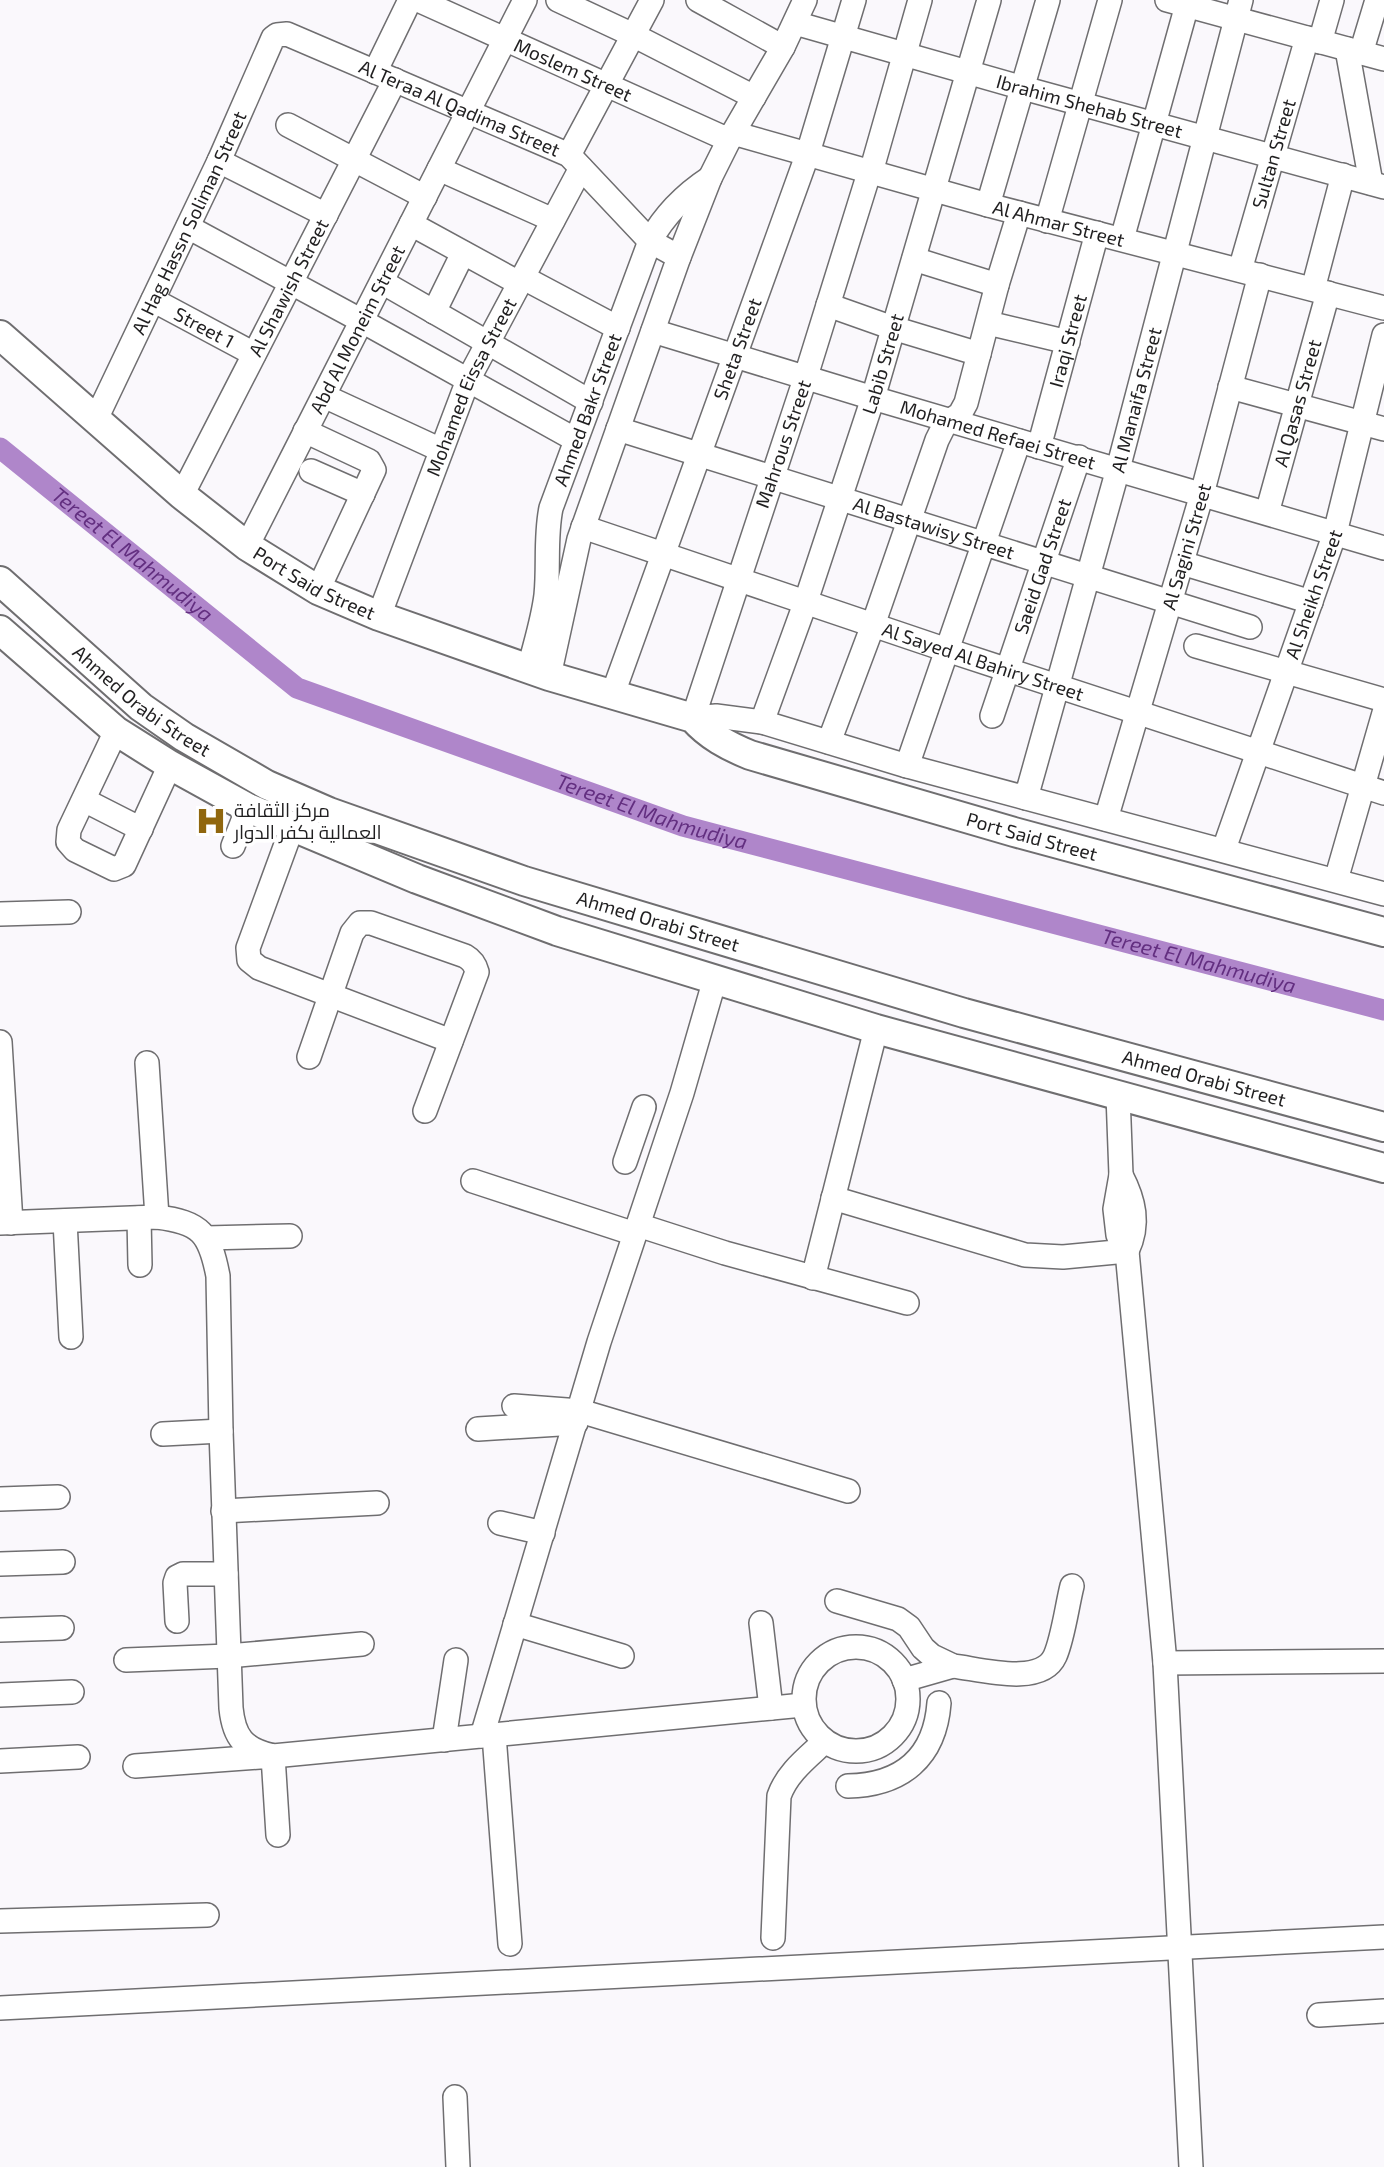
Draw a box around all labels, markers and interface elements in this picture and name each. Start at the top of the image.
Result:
street label: Moslem Street [511,33,636,106]
street label: Al Teraa Al Qadima Street [356,54,564,161]
street label: Ibrahim Shehab Street [994,69,1185,142]
street label: Sultan Street [1246,96,1300,211]
street label: Al Hag Hassn Soliman Street [126,107,250,338]
street label: Al Ahmar Street [991,195,1127,251]
street label: Al Shawish Street [243,215,333,360]
street label: Abd Al Moneim Street [304,241,409,417]
street label: Iraqi Street [1044,292,1091,390]
street label: Mohamed Eissa Street [421,294,521,479]
street label: Sheta Street [708,295,766,403]
street label: Street 1 [170,302,238,352]
street label: Labib Street [856,311,908,417]
street label: Al Manaifa Street [1106,325,1166,475]
street label: Ahmed Bakr Street [548,330,626,489]
street label: Al Qasas Street [1268,337,1326,469]
street label: Mahrous Street [750,377,815,511]
street label: Mohamed Refaei Street [898,395,1098,474]
water label: Tereet El Mahmudiya [48,481,219,626]
street label: Al Sagini Street [1156,481,1215,612]
street label: Al Bastawisy Street [851,491,1017,563]
street label: Saeid Gad Street [1008,495,1075,637]
street label: Al Sheikh Street [1280,526,1346,662]
street label: Port Said Street [249,541,379,624]
street label: Al Sayed Al Bahiry Street [879,617,1087,705]
street label: Ahmed Orabi Street [69,640,215,761]
water label: Tereet El Mahmudiya [553,768,751,853]
place label: مركز الثقافة العمالية بكفر الدوار [233,798,382,844]
hospital icon: مركز الثقافة العمالية بكفر الدوار [194,804,228,838]
street label: Port Said Street [964,807,1100,865]
street label: Ahmed Orabi Street [574,886,742,956]
water label: Tereet El Mahmudiya [1099,922,1299,997]
street label: Ahmed Orabi Street [1120,1045,1288,1111]

